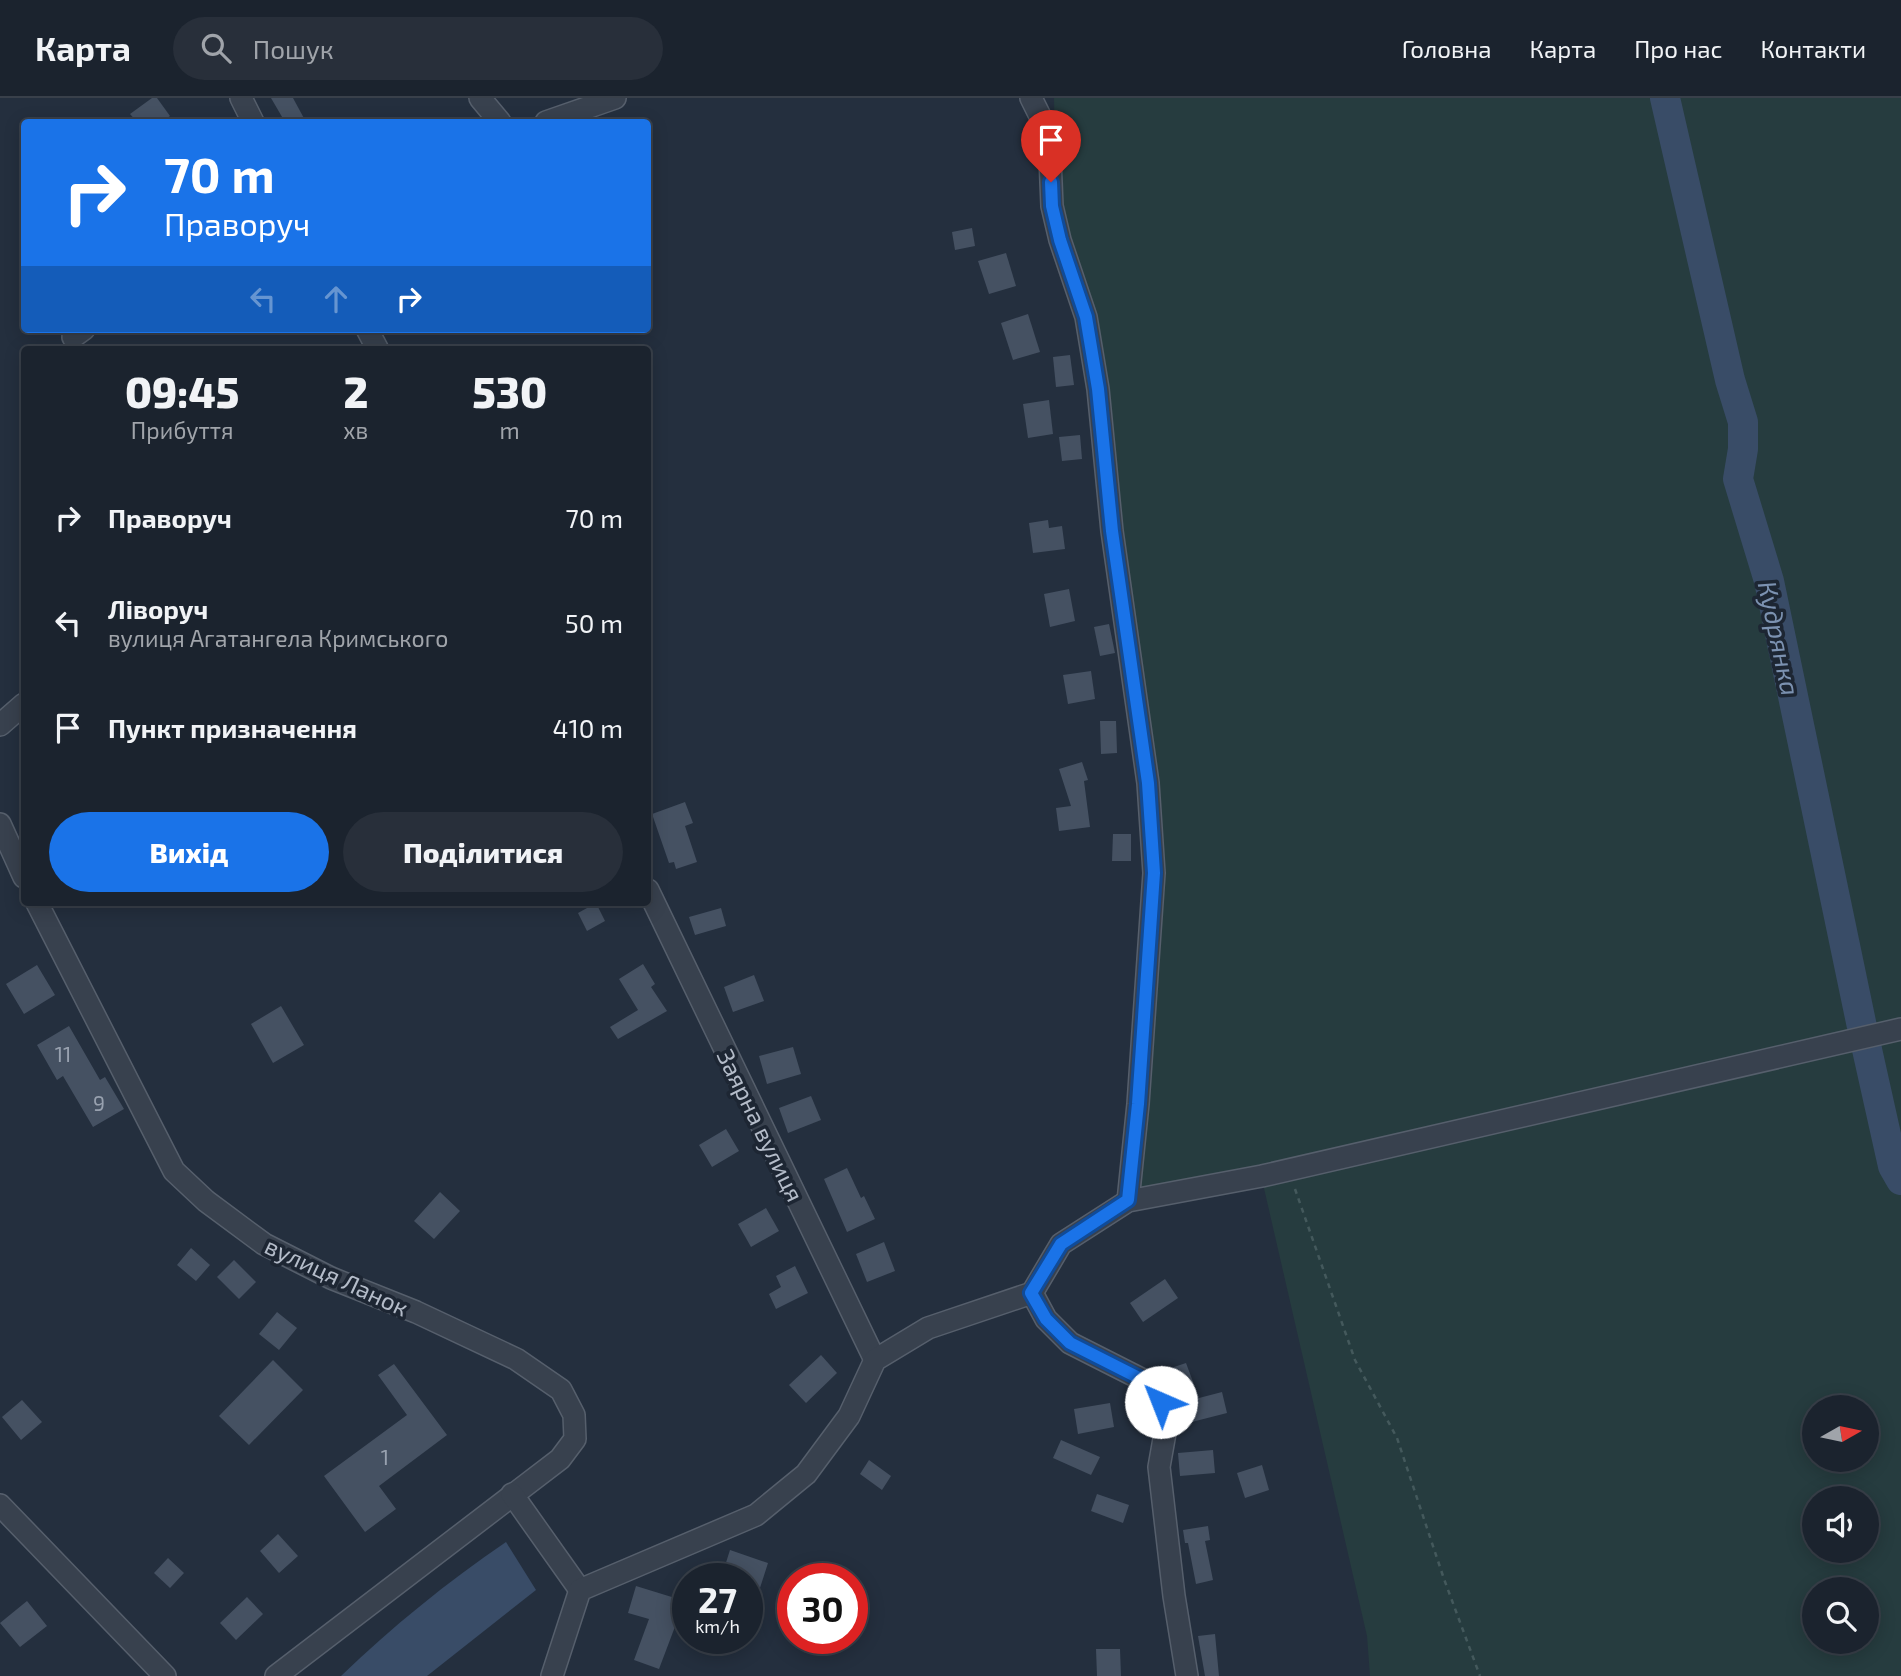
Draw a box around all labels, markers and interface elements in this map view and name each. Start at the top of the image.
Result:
search box [173,17,663,80]
text: Карта [35,28,131,68]
icon: search [197,29,235,67]
text: Пошук [253,33,334,64]
text: Головна [1402,34,1492,63]
text: Карта [1530,34,1596,63]
text: Про нас [1634,34,1722,63]
text: Контакти [1760,34,1866,63]
pin [1021,110,1081,182]
icon: arrive [1032,121,1070,159]
text: 70 m [164,144,275,203]
icon: right [49,147,140,238]
text: Праворуч [164,204,310,242]
icon: left [244,280,282,318]
icon: ahead [317,280,355,318]
icon: right [390,280,428,318]
text: 09:45 [125,366,239,416]
text: 2 [343,366,368,416]
text: 530 [472,366,547,416]
text: Прибуття [131,416,233,444]
text: хв [343,416,368,444]
text: m [500,416,520,444]
icon: right [49,499,87,537]
text: Праворуч [108,502,232,533]
text: 70 m [565,502,623,533]
water label: Кудрянка [1753,578,1807,698]
text: Ліворуч [108,593,208,624]
icon: left [49,604,87,642]
text: 50 m [565,607,623,638]
text: вулиця Агатангела Кримського [108,624,448,652]
icon: arrive [49,709,87,747]
text: Пункт призначення [108,712,357,743]
text: 410 m [552,712,623,743]
button: Вихід [49,812,329,892]
button: Поділитися [343,812,623,892]
house number: 11 [55,1041,71,1066]
street label: Заярна вулиця [711,1044,810,1206]
house number: 9 [93,1090,105,1115]
street label: вулиця Ланок [260,1230,413,1323]
position arrow [1124,1365,1198,1439]
north arrow [1802,1395,1880,1472]
map controls [1802,1395,1879,1654]
house number: 1 [381,1444,389,1469]
button: sound [1802,1486,1879,1563]
speed limit sign: 30 [777,1563,868,1654]
button: search [1802,1577,1879,1654]
text: 27 [698,1578,737,1620]
text: km/h [695,1615,740,1637]

